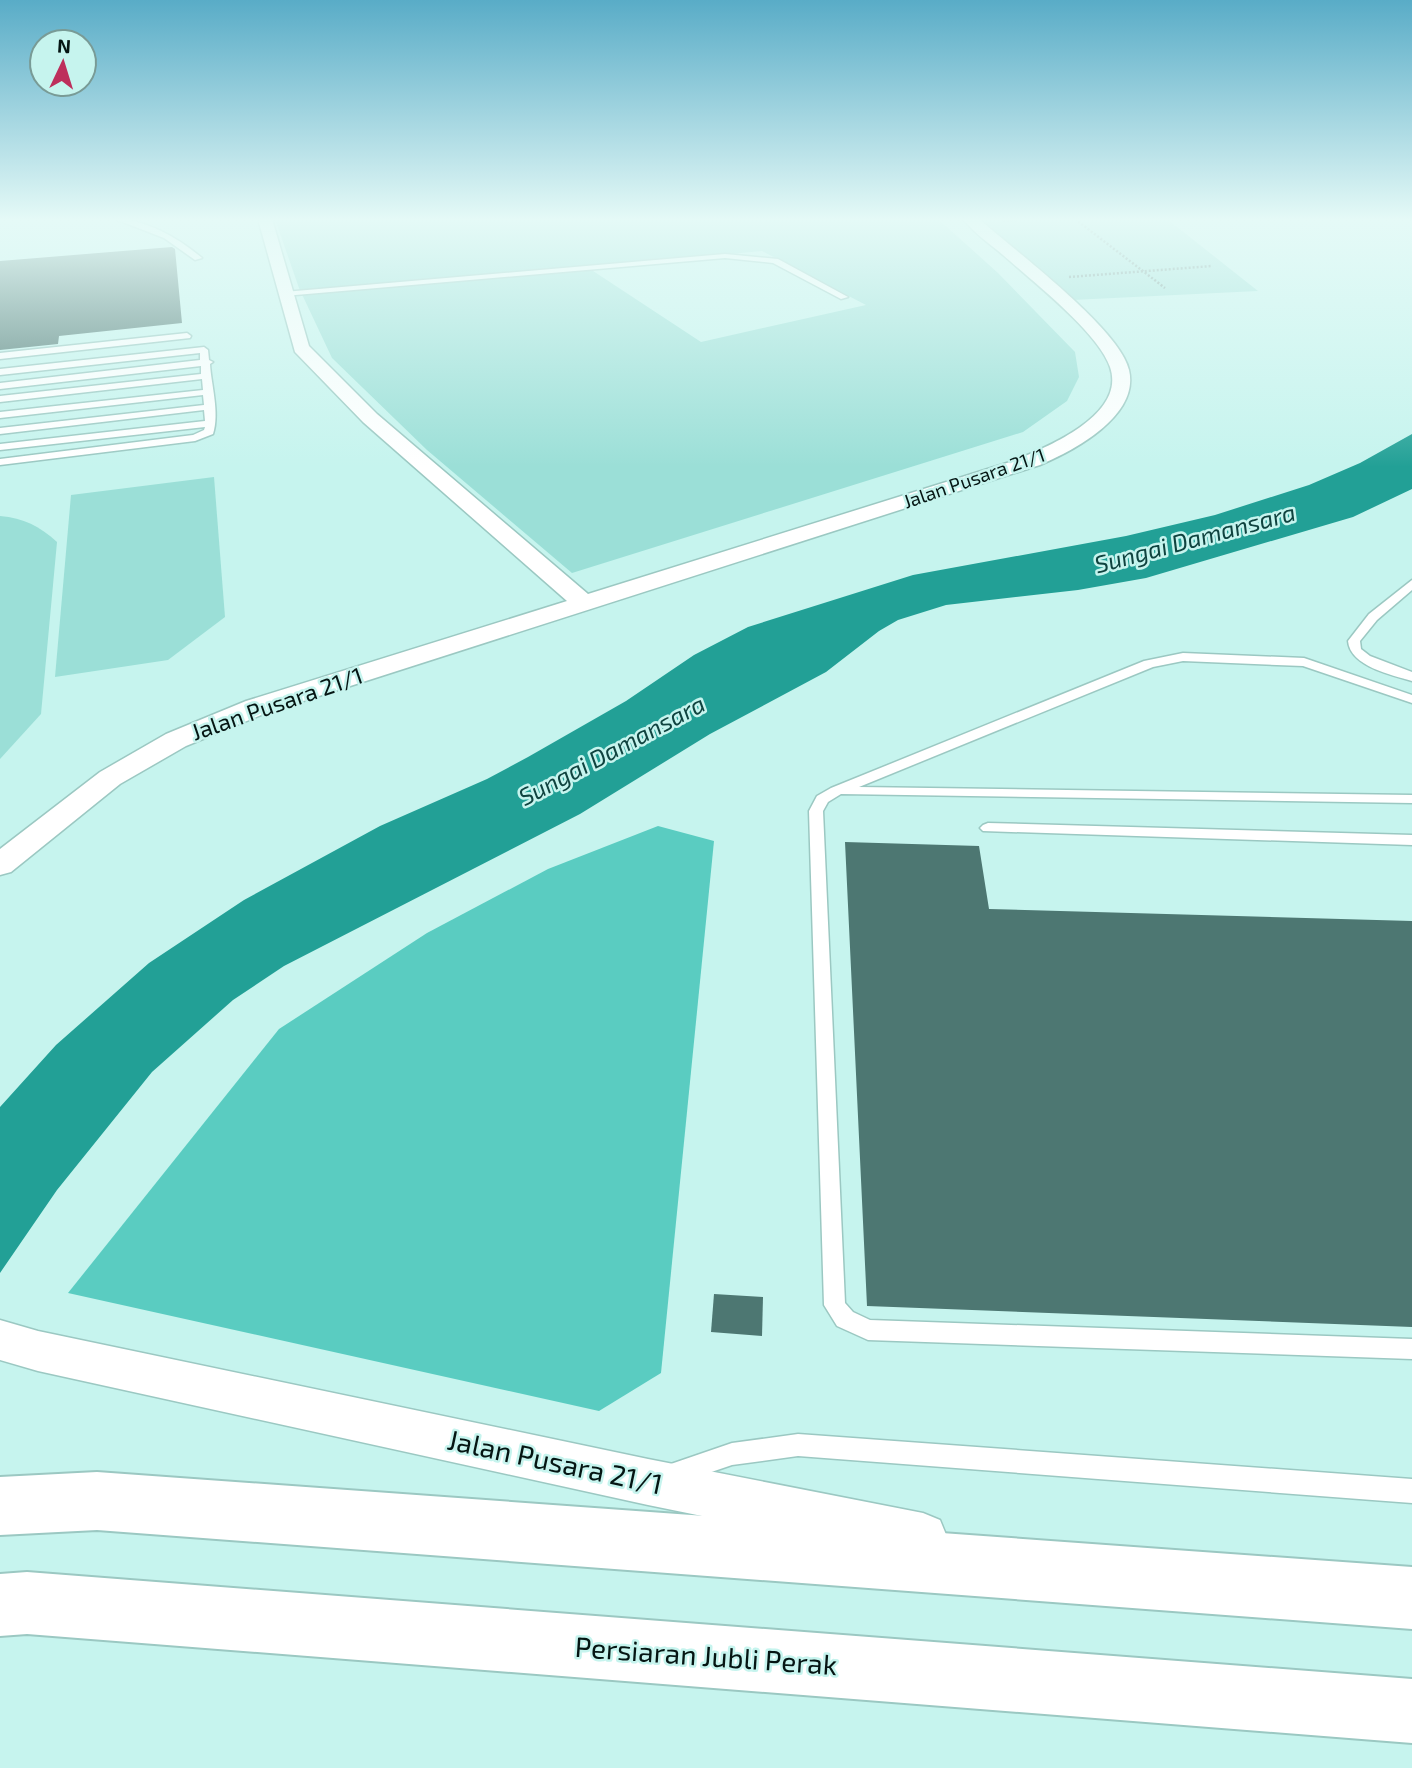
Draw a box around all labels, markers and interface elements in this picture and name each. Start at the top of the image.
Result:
north arrow [28,28,98,98]
text: N [57,34,72,57]
street label: Jalan Pusara 21/1 [900,443,1048,513]
water label: Sungai Damansara [1091,497,1298,578]
street label: Jalan Pusara 21/1 [187,661,366,746]
water label: Sungai Damansara [513,688,709,811]
street label: Jalan Pusara 21/1 [445,1422,666,1500]
street label: Persiaran Jubli Perak [574,1629,838,1681]

